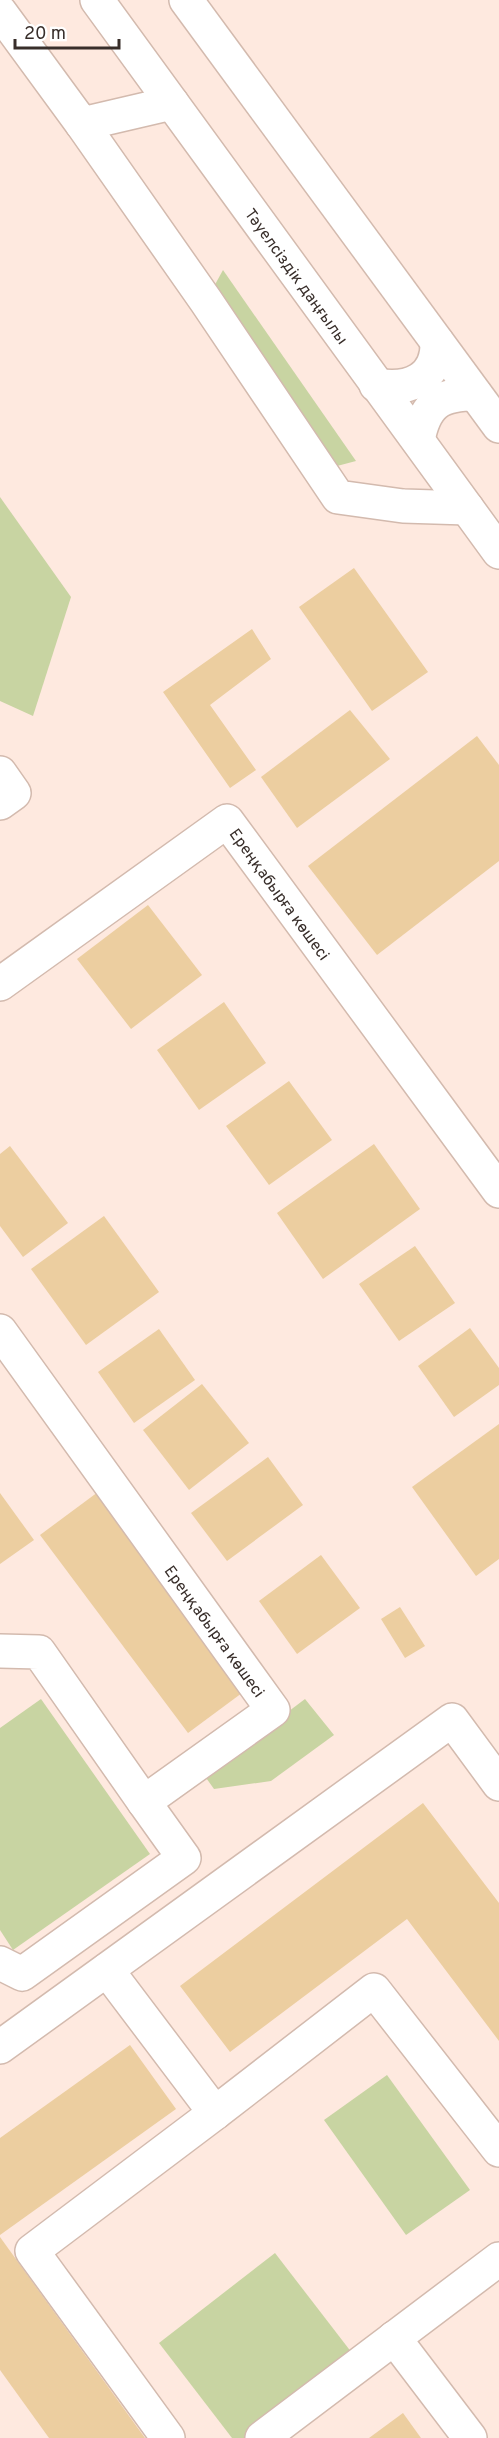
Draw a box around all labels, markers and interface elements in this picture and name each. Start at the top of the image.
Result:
scale bar [15,12,118,50]
text: 20 m [24,23,66,46]
street label: Тәуелсіздік даңғылы [239,205,351,349]
street label: Ереңқабырға көшесі [224,825,333,965]
street label: Ереңқабырға көшесі [159,1562,268,1702]

